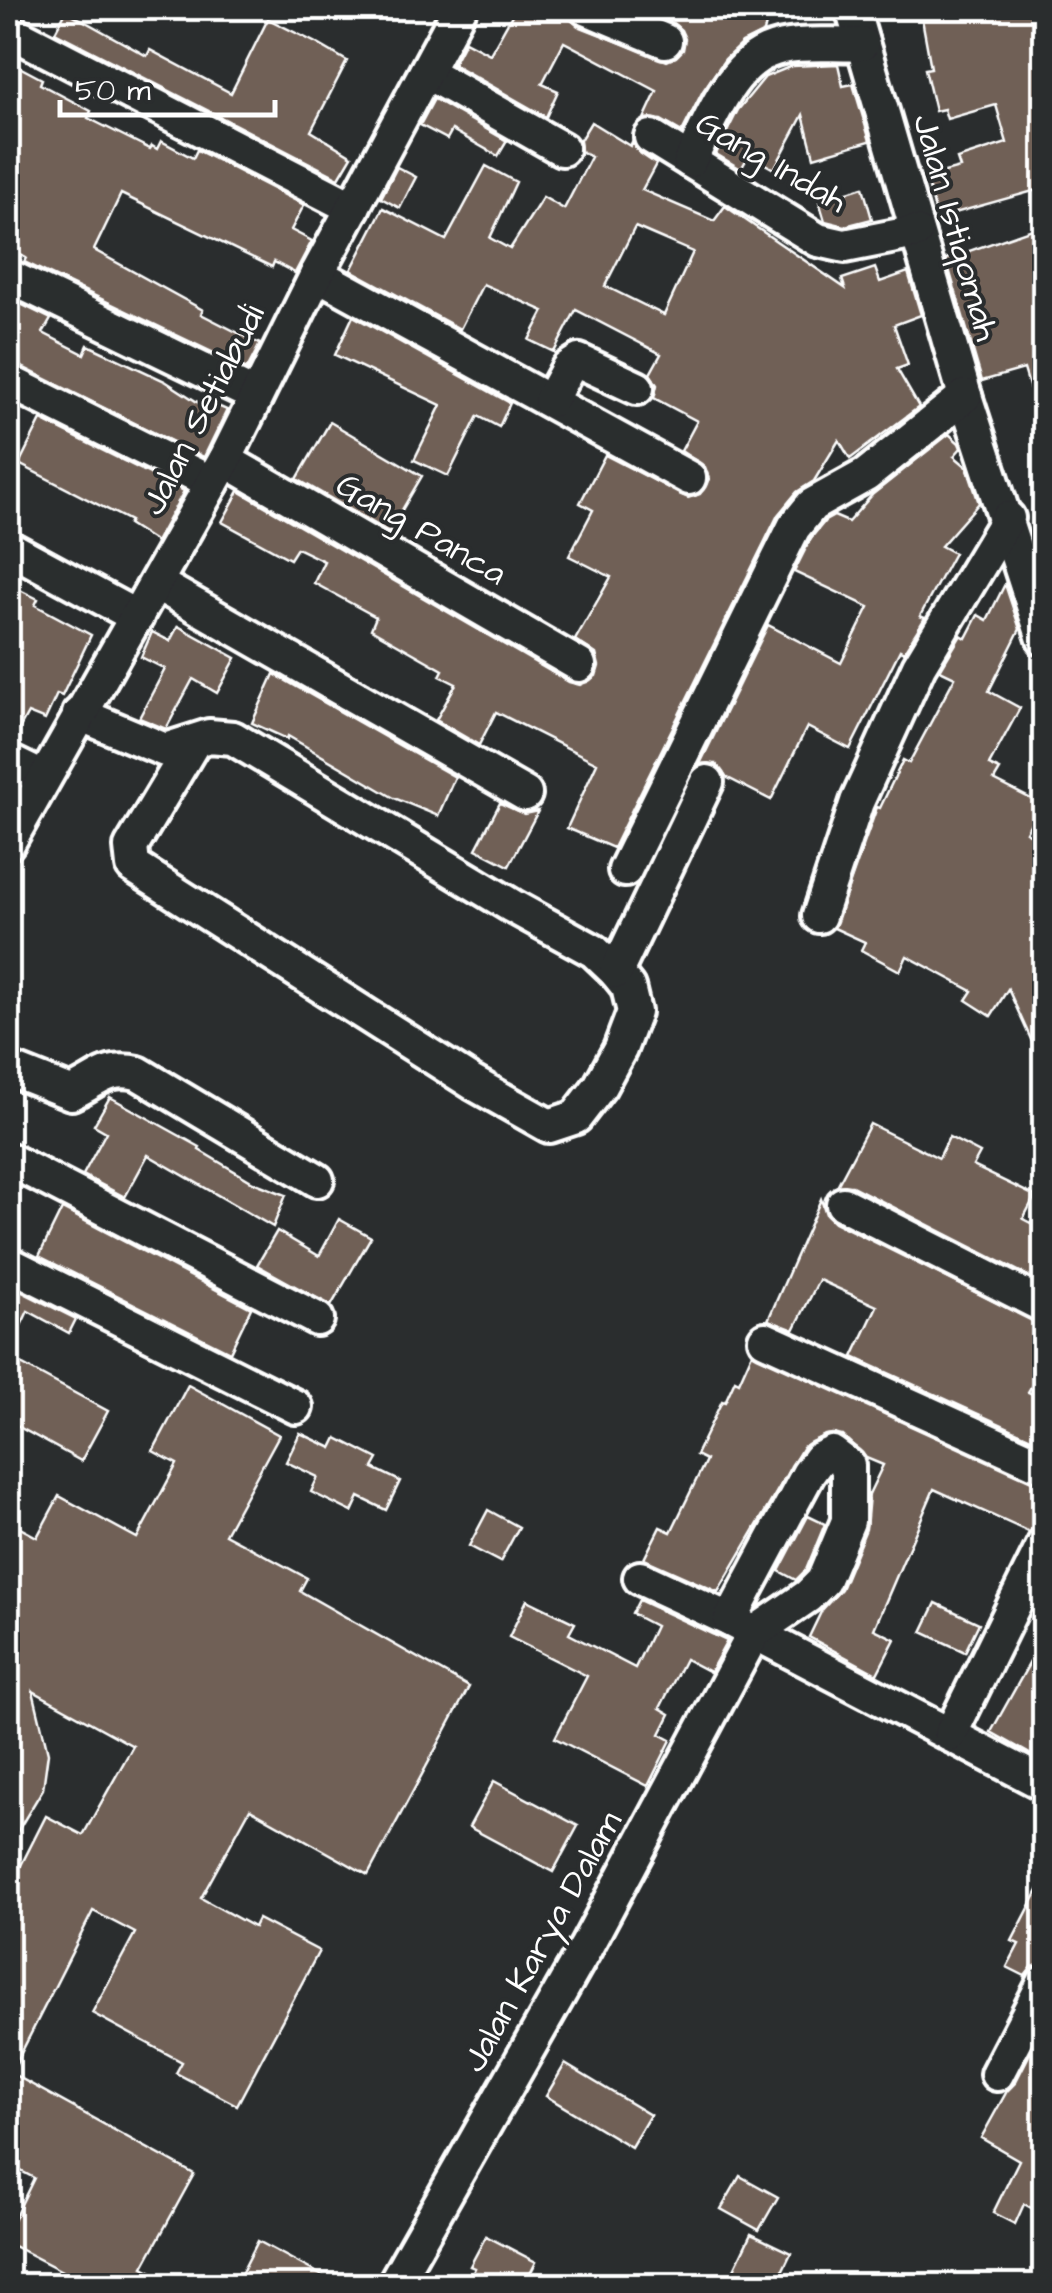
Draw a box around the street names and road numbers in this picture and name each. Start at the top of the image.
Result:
street label: Gang Indah [685,99,856,227]
street label: Jalan Istiqomah [900,108,1011,346]
street label: Jalan Setiabudi [129,296,277,523]
street label: Gang Panca [326,461,516,600]
street label: Jalan Karya Dalam [450,1802,635,2082]

